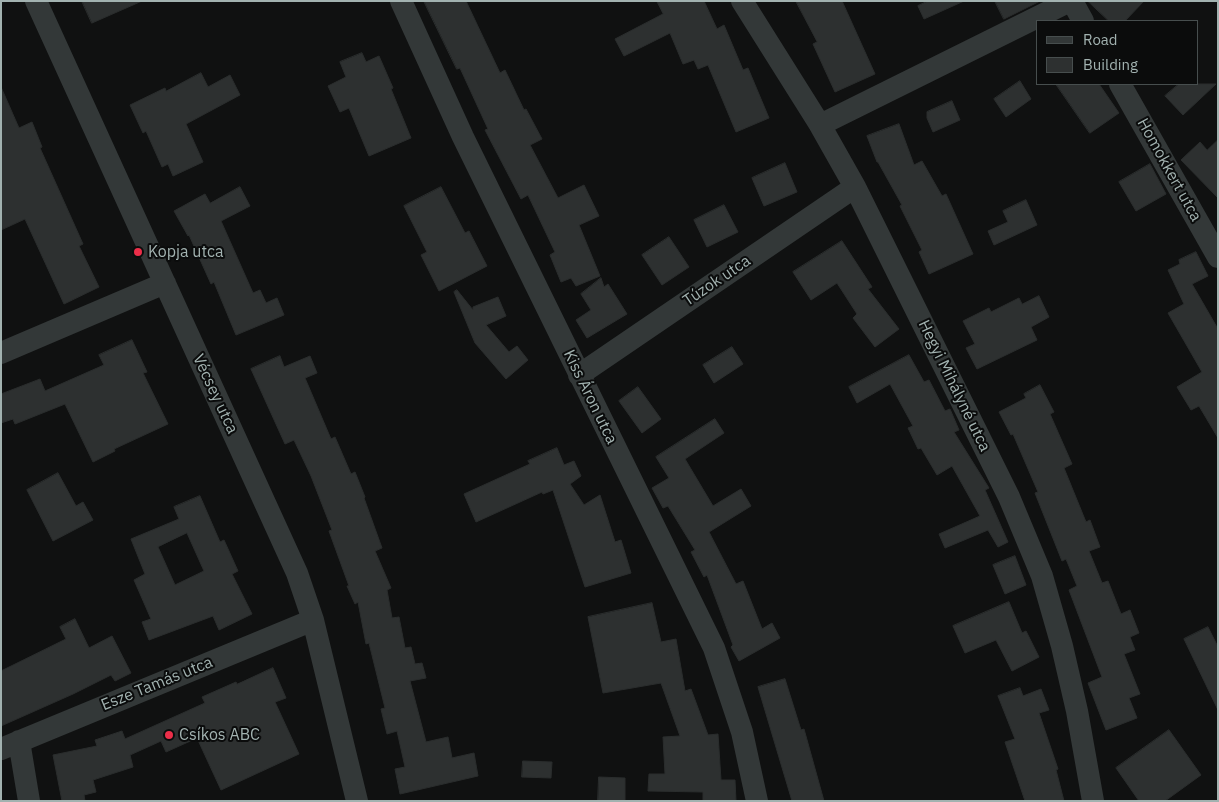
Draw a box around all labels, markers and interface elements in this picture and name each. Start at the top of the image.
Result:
legend [1036,20,1199,85]
text: Road [1083,30,1118,49]
text: Building [1083,55,1138,74]
street label: Homokkert utca [1133,115,1205,225]
place label: Kopja utca [148,242,224,262]
marker: Kopja utca [132,246,144,258]
street label: Túzok utca [680,251,754,311]
street label: Hegyi Mihályné utca [914,317,994,455]
street label: Kiss Áron utca [559,347,621,447]
street label: Vécsey utca [188,351,242,437]
street label: Esze Tamás utca [98,653,216,715]
place label: Csíkos ABC [179,725,260,745]
marker: Csíkos ABC [163,729,175,741]

